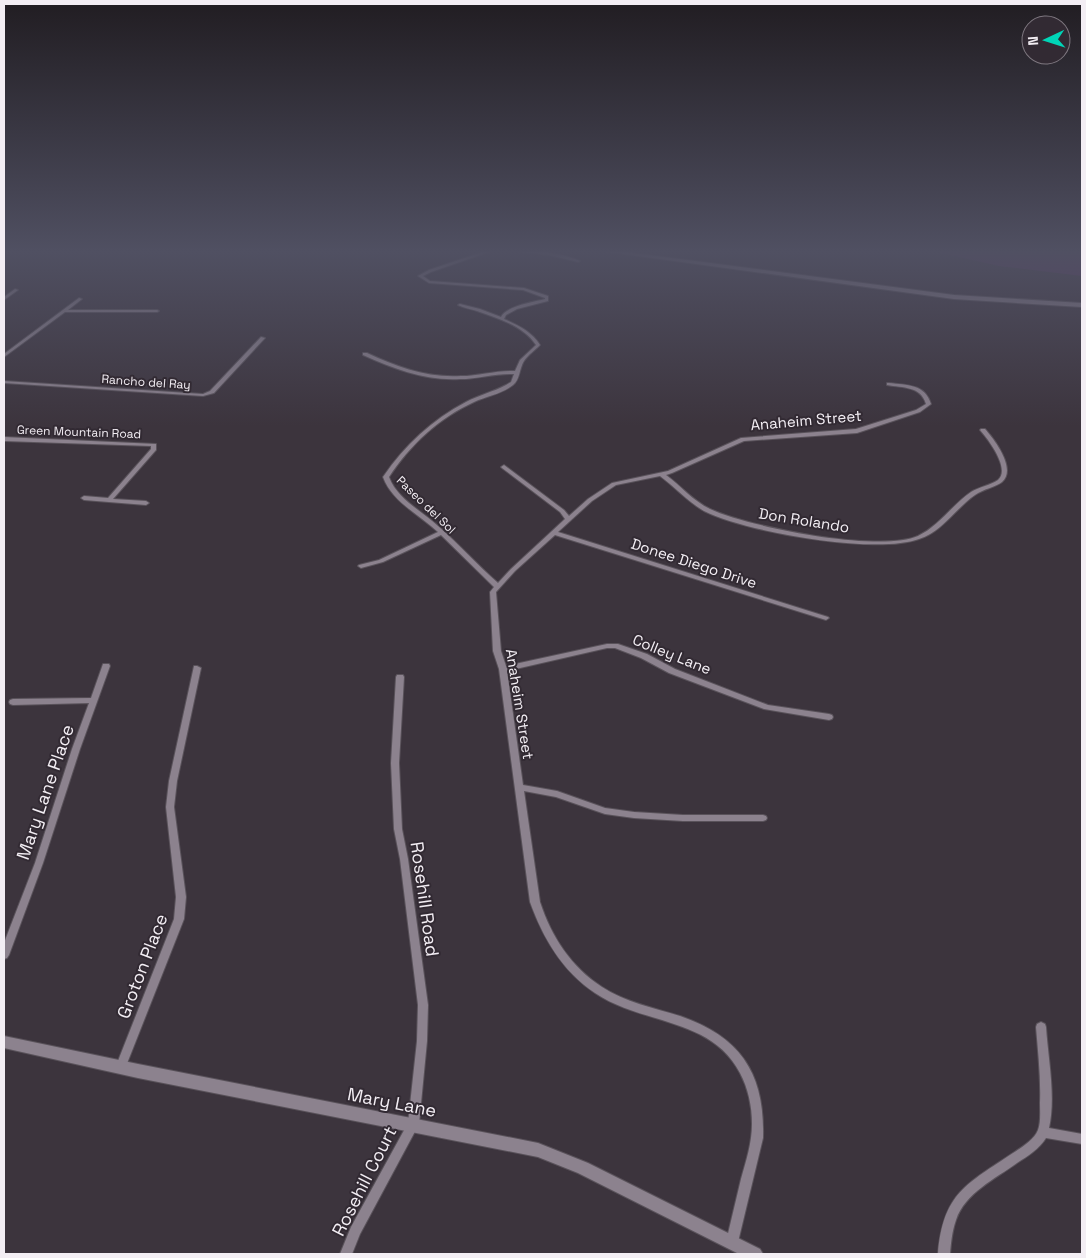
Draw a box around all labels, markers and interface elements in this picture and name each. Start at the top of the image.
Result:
north arrow [1021,15,1071,65]
text: N [1024,36,1042,46]
street label: Rancho del Ray [101,371,191,393]
street label: Anaheim Street [750,406,863,434]
street label: Green Mountain Road [17,422,141,442]
street label: Paseo del Sol [393,473,459,537]
street label: Don Rolando [757,503,851,537]
street label: Donee Diego Drive [629,534,759,592]
street label: Colley Lane [630,630,714,678]
street label: Anaheim Street [502,647,538,761]
street label: Mary Lane Place [11,721,79,863]
street label: Rosehill Road [406,840,444,958]
street label: Groton Place [111,910,173,1022]
street label: Mary Lane [346,1082,438,1122]
street label: Rosehill Court [326,1122,402,1240]

